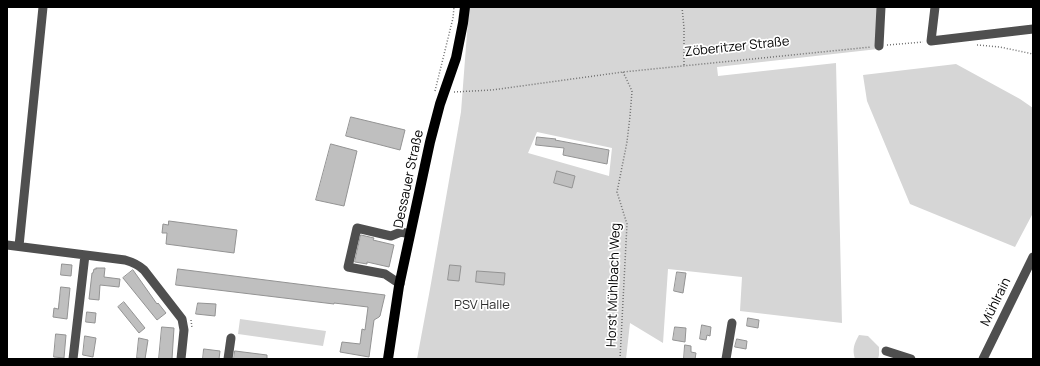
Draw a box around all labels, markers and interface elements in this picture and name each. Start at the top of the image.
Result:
street label: Zöberitzer Straße [684,34,790,60]
street label: Dessauer Straße [391,128,427,230]
street label: Horst Mühlbach Weg [604,223,624,347]
street label: Mühlrain [978,275,1014,329]
park label: PSV Halle [454,297,510,313]

